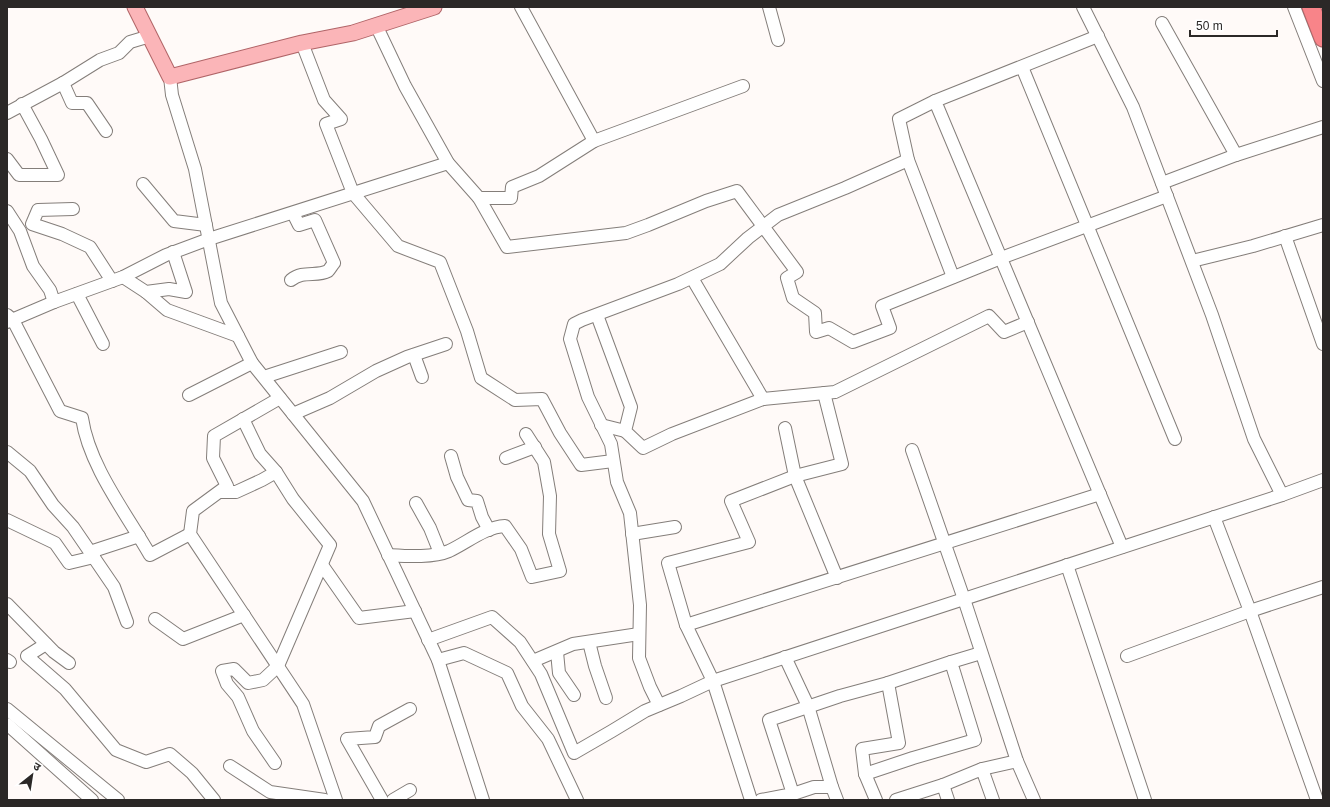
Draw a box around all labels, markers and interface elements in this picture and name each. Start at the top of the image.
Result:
scale bar [1190,12,1277,38]
text: 50 m [1196,19,1223,33]
north arrow [12,755,52,795]
text: उ [31,760,43,773]

